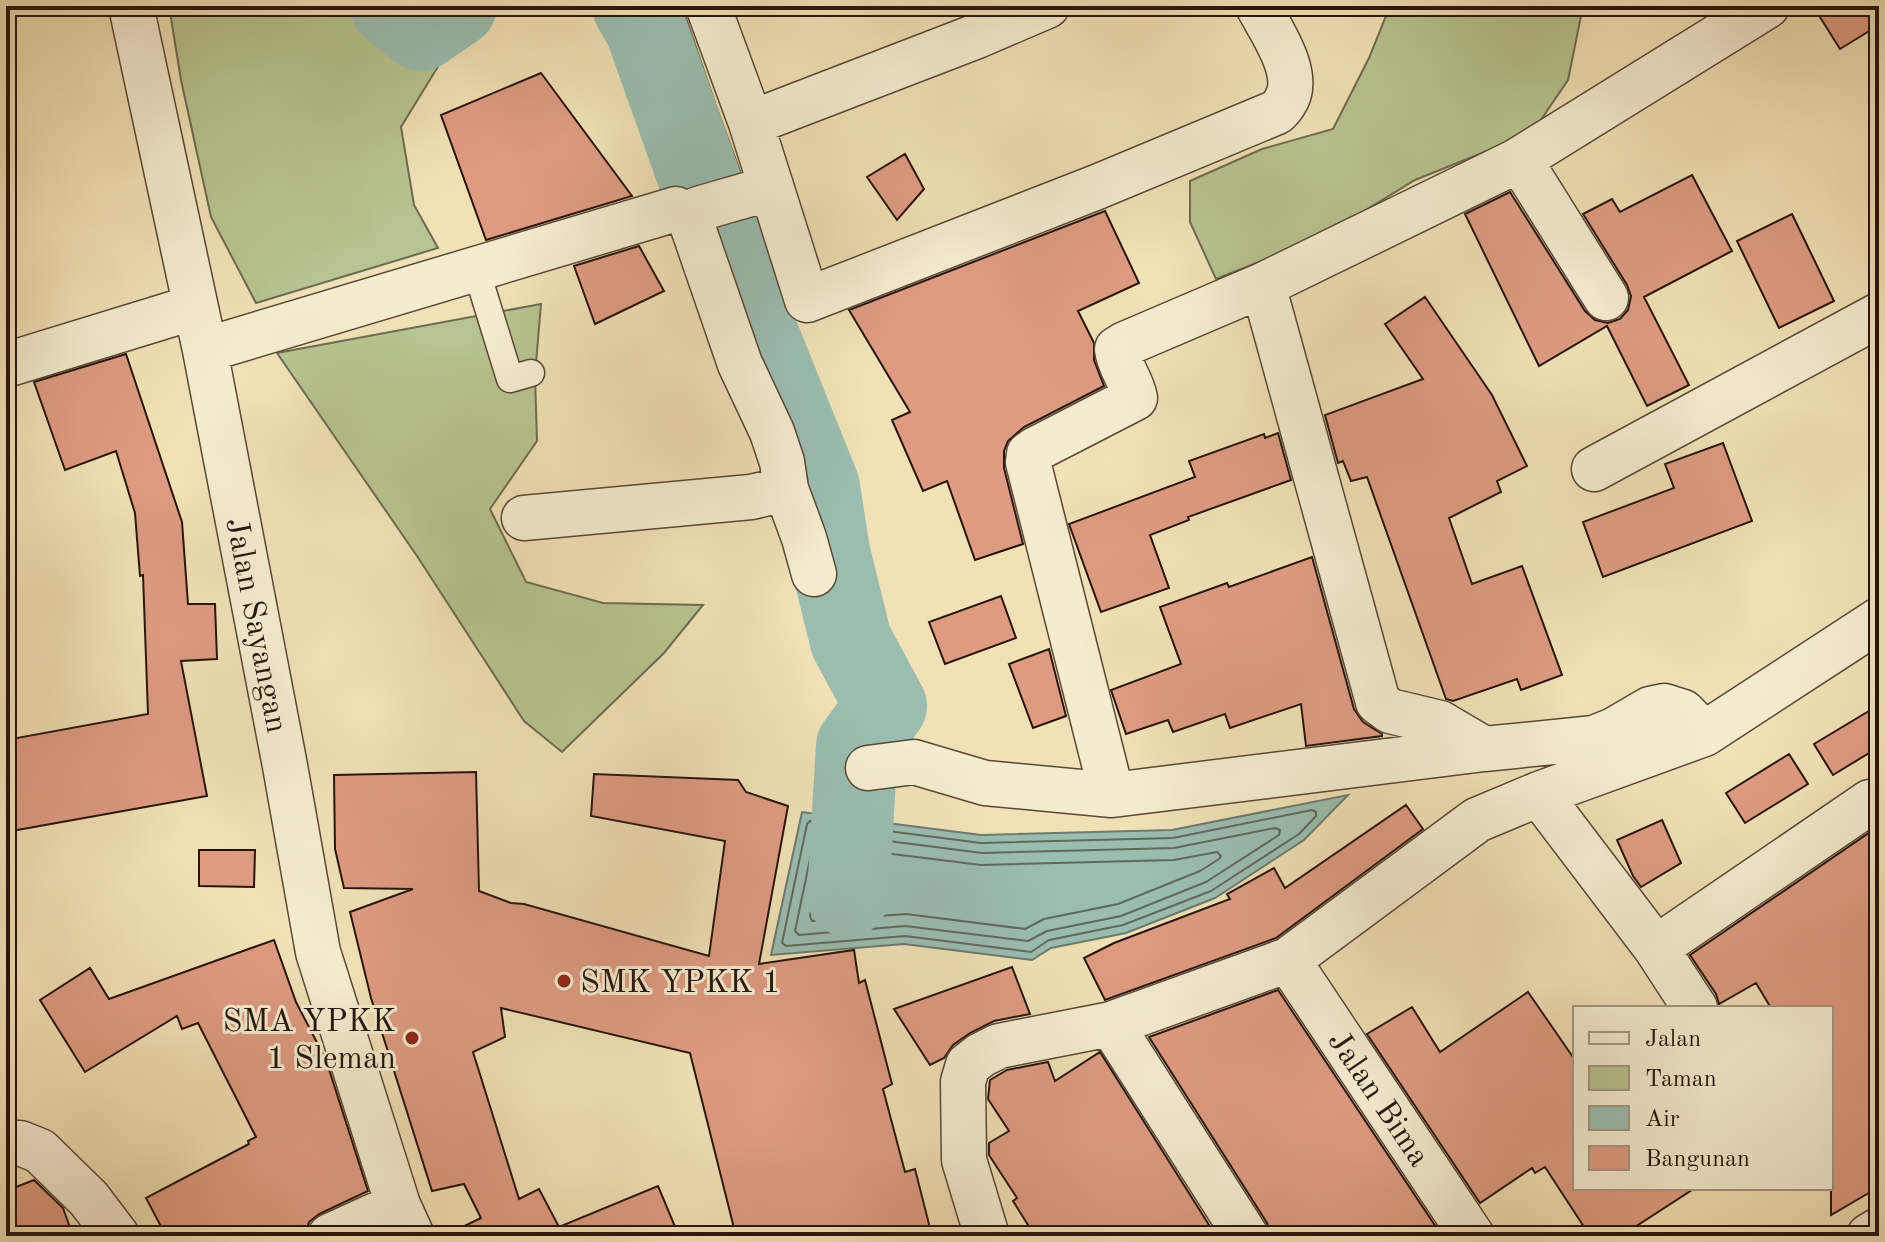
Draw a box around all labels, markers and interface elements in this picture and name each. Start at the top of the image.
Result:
street label: Jalan Sayangan [219,515,292,736]
place label: SMK YPKK 1 [580,968,781,1000]
marker: SMK YPKK 1 [555,972,573,990]
legend [1573,1006,1833,1190]
place label: SMA YPKK 1 Sleman [222,1007,396,1076]
street label: Jalan Bima [1321,1026,1434,1173]
text: Jalan [1645,1028,1701,1052]
marker: SMA YPKK 1 Sleman [403,1029,421,1047]
text: Taman [1645,1068,1717,1092]
text: Air [1645,1108,1680,1132]
text: Bangunan [1645,1148,1750,1172]

